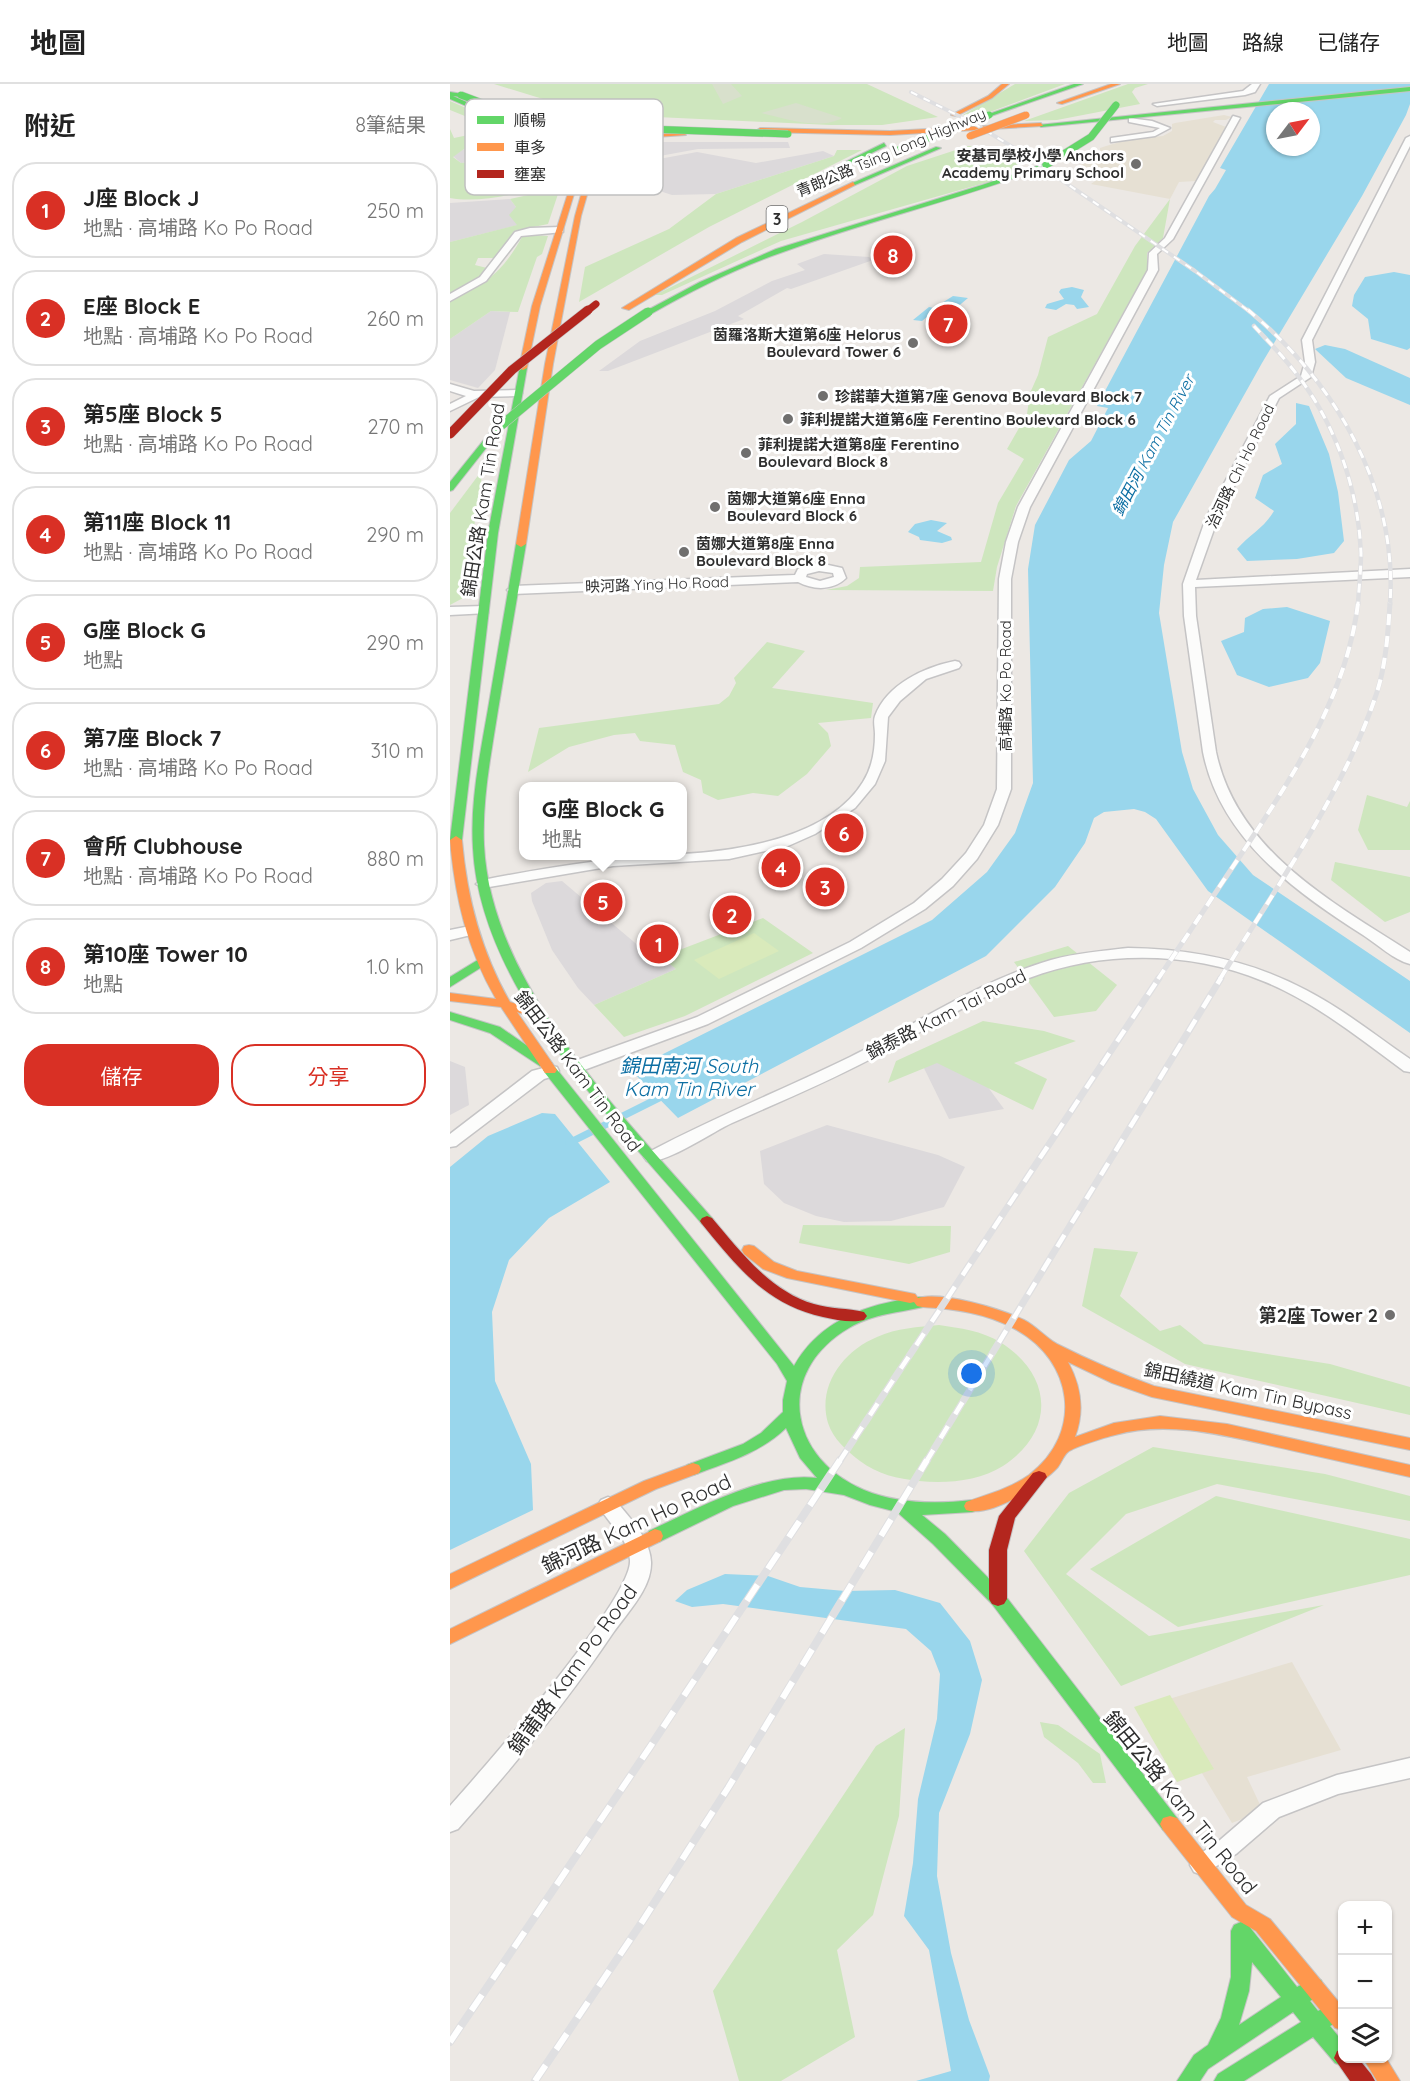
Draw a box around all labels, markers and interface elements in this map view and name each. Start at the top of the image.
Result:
text: 地圖 [30,25,86,60]
text: 地圖 [1167,29,1209,55]
text: 路線 [1242,29,1284,55]
text: 已儲存 [1317,29,1380,55]
legend [465,99,663,195]
north arrow [1266,102,1320,156]
street label: 青朗公路 Tsing Long Highway [793,103,989,201]
text: 附近 [24,109,76,142]
text: 順暢 [514,110,546,130]
text: 8筆結果 [355,112,426,137]
text: 車多 [514,137,546,157]
place label: 安基司學校小學 Anchors Academy Primary School [942,146,1124,182]
marker: 安基司學校小學 Anchors Academy Primary School [1129,157,1143,171]
text: 壅塞 [514,164,546,184]
text: J座 Block J [83,184,199,212]
text: 1 [42,198,49,223]
text: 250 m [366,198,424,223]
road number: 3 [766,206,788,232]
text: 地點 · 高埔路 Ko Po Road [83,215,313,240]
pin: 8 [874,232,912,278]
text: E座 Block E [83,292,200,320]
pin: 7 [928,302,968,346]
text: 2 [40,306,51,331]
text: 260 m [367,306,424,331]
text: 地點 · 高埔路 Ko Po Road [83,323,313,348]
place label: 茵羅洛斯大道第6座 Helorus Boulevard Tower 6 [713,325,901,361]
marker: 茵羅洛斯大道第6座 Helorus Boulevard Tower 6 [906,336,920,350]
water label: 錦田河 Kam Tin River [1107,370,1199,519]
place label: 珍諾華大道第7座 Genova Boulevard Block 7 [835,387,1142,406]
marker: 珍諾華大道第7座 Genova Boulevard Block 7 [816,389,830,403]
text: 第5座 Block 5 [83,400,222,428]
street label: 錦田公路 Kam Tin Road [456,401,510,599]
street label: 治河路 Chi Ho Road [1202,401,1278,531]
place label: 菲利提諾大道第6座 Ferentino Boulevard Block 6 [800,410,1136,429]
marker: 菲利提諾大道第6座 Ferentino Boulevard Block 6 [781,412,795,426]
text: 3 [40,414,51,439]
text: 270 m [367,414,424,439]
text: 地點 · 高埔路 Ko Po Road [83,431,313,456]
place label: 菲利提諾大道第8座 Ferentino Boulevard Block 8 [758,435,959,471]
marker: 菲利提諾大道第8座 Ferentino Boulevard Block 8 [739,446,753,460]
place label: 茵娜大道第6座 Enna Boulevard Block 6 [727,489,865,525]
marker: 茵娜大道第6座 Enna Boulevard Block 6 [708,500,722,514]
text: 第11座 Block 11 [83,508,231,536]
text: 4 [40,522,51,547]
text: 290 m [366,522,424,547]
place label: 茵娜大道第8座 Enna Boulevard Block 8 [696,534,834,570]
text: 地點 · 高埔路 Ko Po Road [83,539,313,564]
marker: 茵娜大道第8座 Enna Boulevard Block 8 [677,545,691,559]
street label: 映河路 Ying Ho Road [585,572,729,596]
text: G座 Block G [83,616,206,644]
street label: 高埔路 Ko Po Road [996,620,1015,752]
text: 5 [40,630,51,655]
text: 290 m [366,630,424,655]
text: 地點 [83,647,123,672]
text: 第7座 Block 7 [83,724,221,752]
text: 6 [40,738,51,763]
text: 310 m [371,738,424,763]
text: 地點 · 高埔路 Ko Po Road [83,755,313,780]
popup [519,782,687,860]
text: G座 Block G [542,795,664,823]
pin: 6 [824,810,864,855]
text: 地點 [542,826,582,851]
text: 會所 Clubhouse [83,832,243,860]
text: 7 [40,846,51,871]
text: 880 m [367,846,424,871]
pin: 4 [762,846,800,890]
text: 地點 · 高埔路 Ko Po Road [83,863,313,888]
pin: 3 [806,864,844,910]
pin: 5 [584,880,622,924]
pin: 2 [712,892,752,938]
pin: 1 [640,922,678,966]
text: 第10座 Tower 10 [83,940,248,968]
text: 8 [40,954,51,979]
text: 1.0 km [367,954,424,979]
street label: 錦泰路 Kam Tai Road [862,964,1030,1064]
text: 地點 [83,971,123,996]
street label: 錦田公路 Kam Tin Road [510,986,646,1156]
button: 儲存 [24,1044,219,1106]
button: 分享 [231,1044,426,1106]
water label: 錦田南河 South Kam Tin River [620,1053,759,1101]
place label: 第2座 Tower 2 [1259,1304,1378,1327]
marker: 第2座 Tower 2 [1383,1308,1397,1322]
street label: 錦田繞道 Kam Tin Bypass [1142,1358,1354,1424]
your location [957,1359,986,1388]
street label: 錦河路 Kam Ho Road [537,1468,735,1578]
street label: 錦莆路 Kam Po Road [502,1579,642,1759]
street label: 錦田公路 Kam Tin Road [1099,1705,1263,1899]
map controls [1338,1901,1392,2063]
button: + [1338,1901,1392,1955]
button: − [1338,1955,1392,2009]
button: layers [1338,2009,1392,2063]

